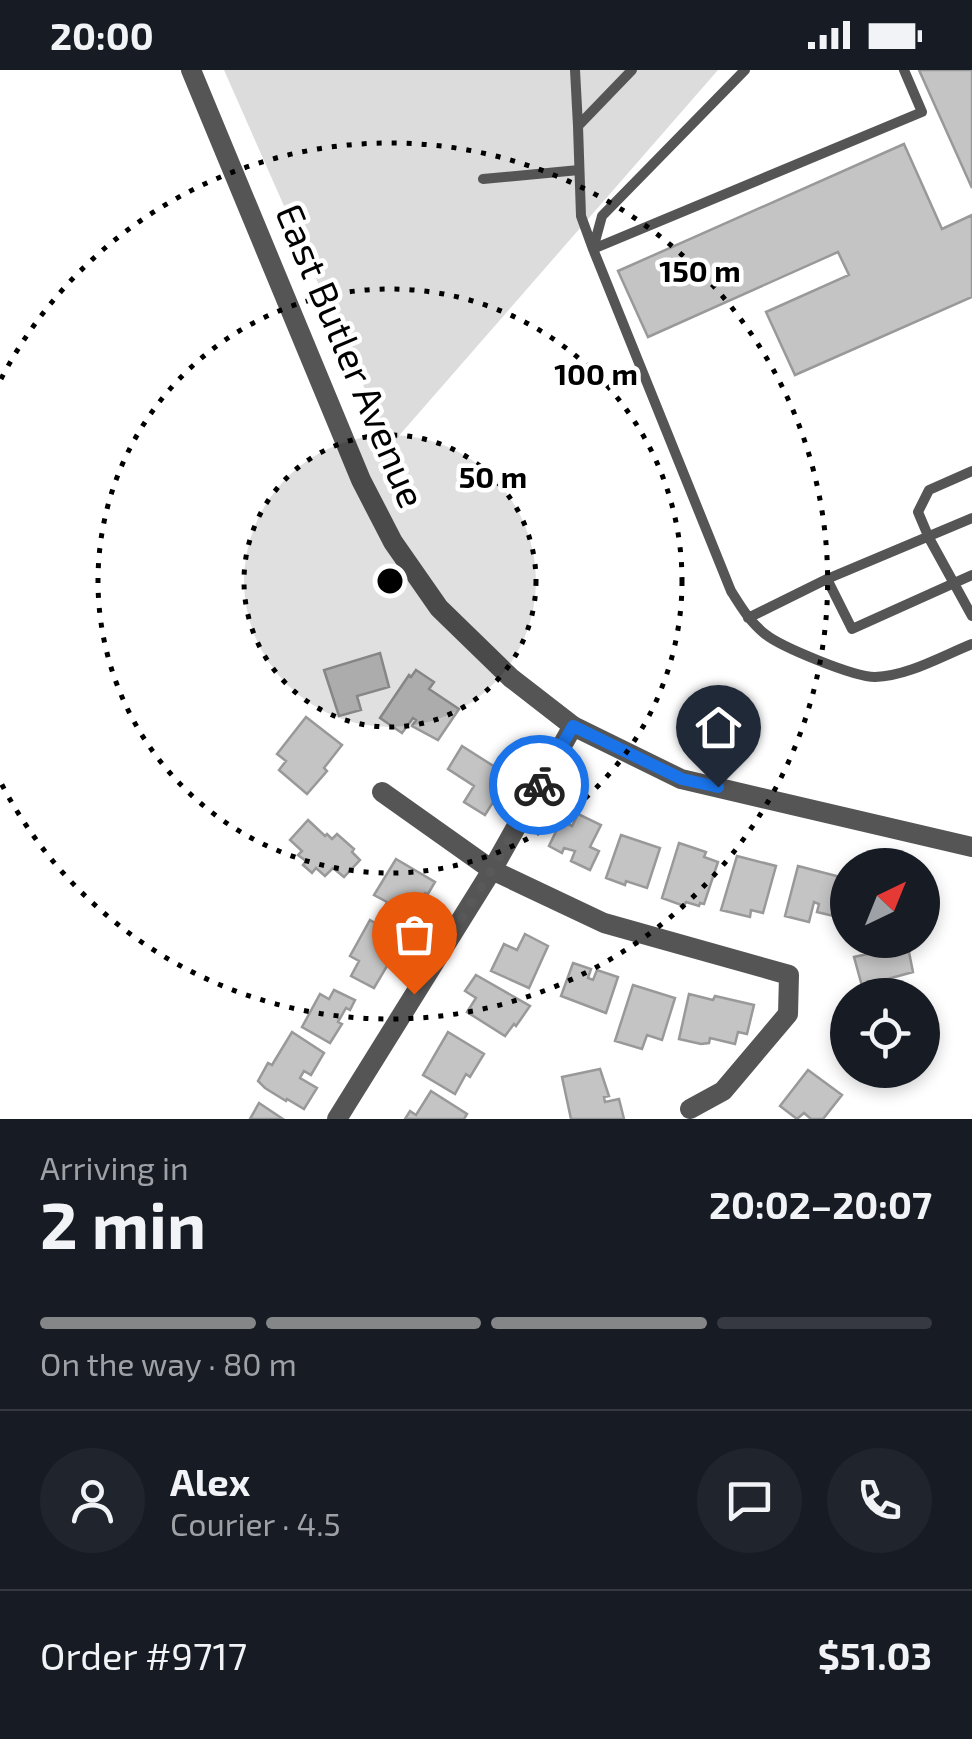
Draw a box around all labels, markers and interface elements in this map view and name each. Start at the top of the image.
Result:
text: 20:00 [50,12,154,58]
street label: East Butler Avenue [267,197,437,514]
text: 150 m [659,252,741,288]
text: 100 m [554,355,638,391]
text: 50 m [459,458,527,494]
centre of rings [372,563,408,599]
pin [676,685,761,788]
icon: home [691,700,746,755]
courier [489,735,589,835]
icon: bike [512,758,567,813]
north arrow [830,848,940,958]
map controls [830,848,940,1088]
pin [372,892,457,995]
icon: bag [387,907,442,962]
button: locate [830,978,940,1088]
text: Arriving in [40,1148,189,1186]
text: 20:02–20:07 [709,1181,932,1227]
text: 2 min [40,1184,206,1262]
text: On the way · 80 m [40,1344,297,1382]
button: person [40,1448,145,1553]
button: chat [697,1448,802,1553]
button: phone [827,1448,932,1553]
text: Alex [170,1458,250,1504]
text: Courier · 4.5 [170,1504,341,1542]
text: Order #9717 [40,1632,247,1678]
text: $51.03 [818,1632,932,1678]

